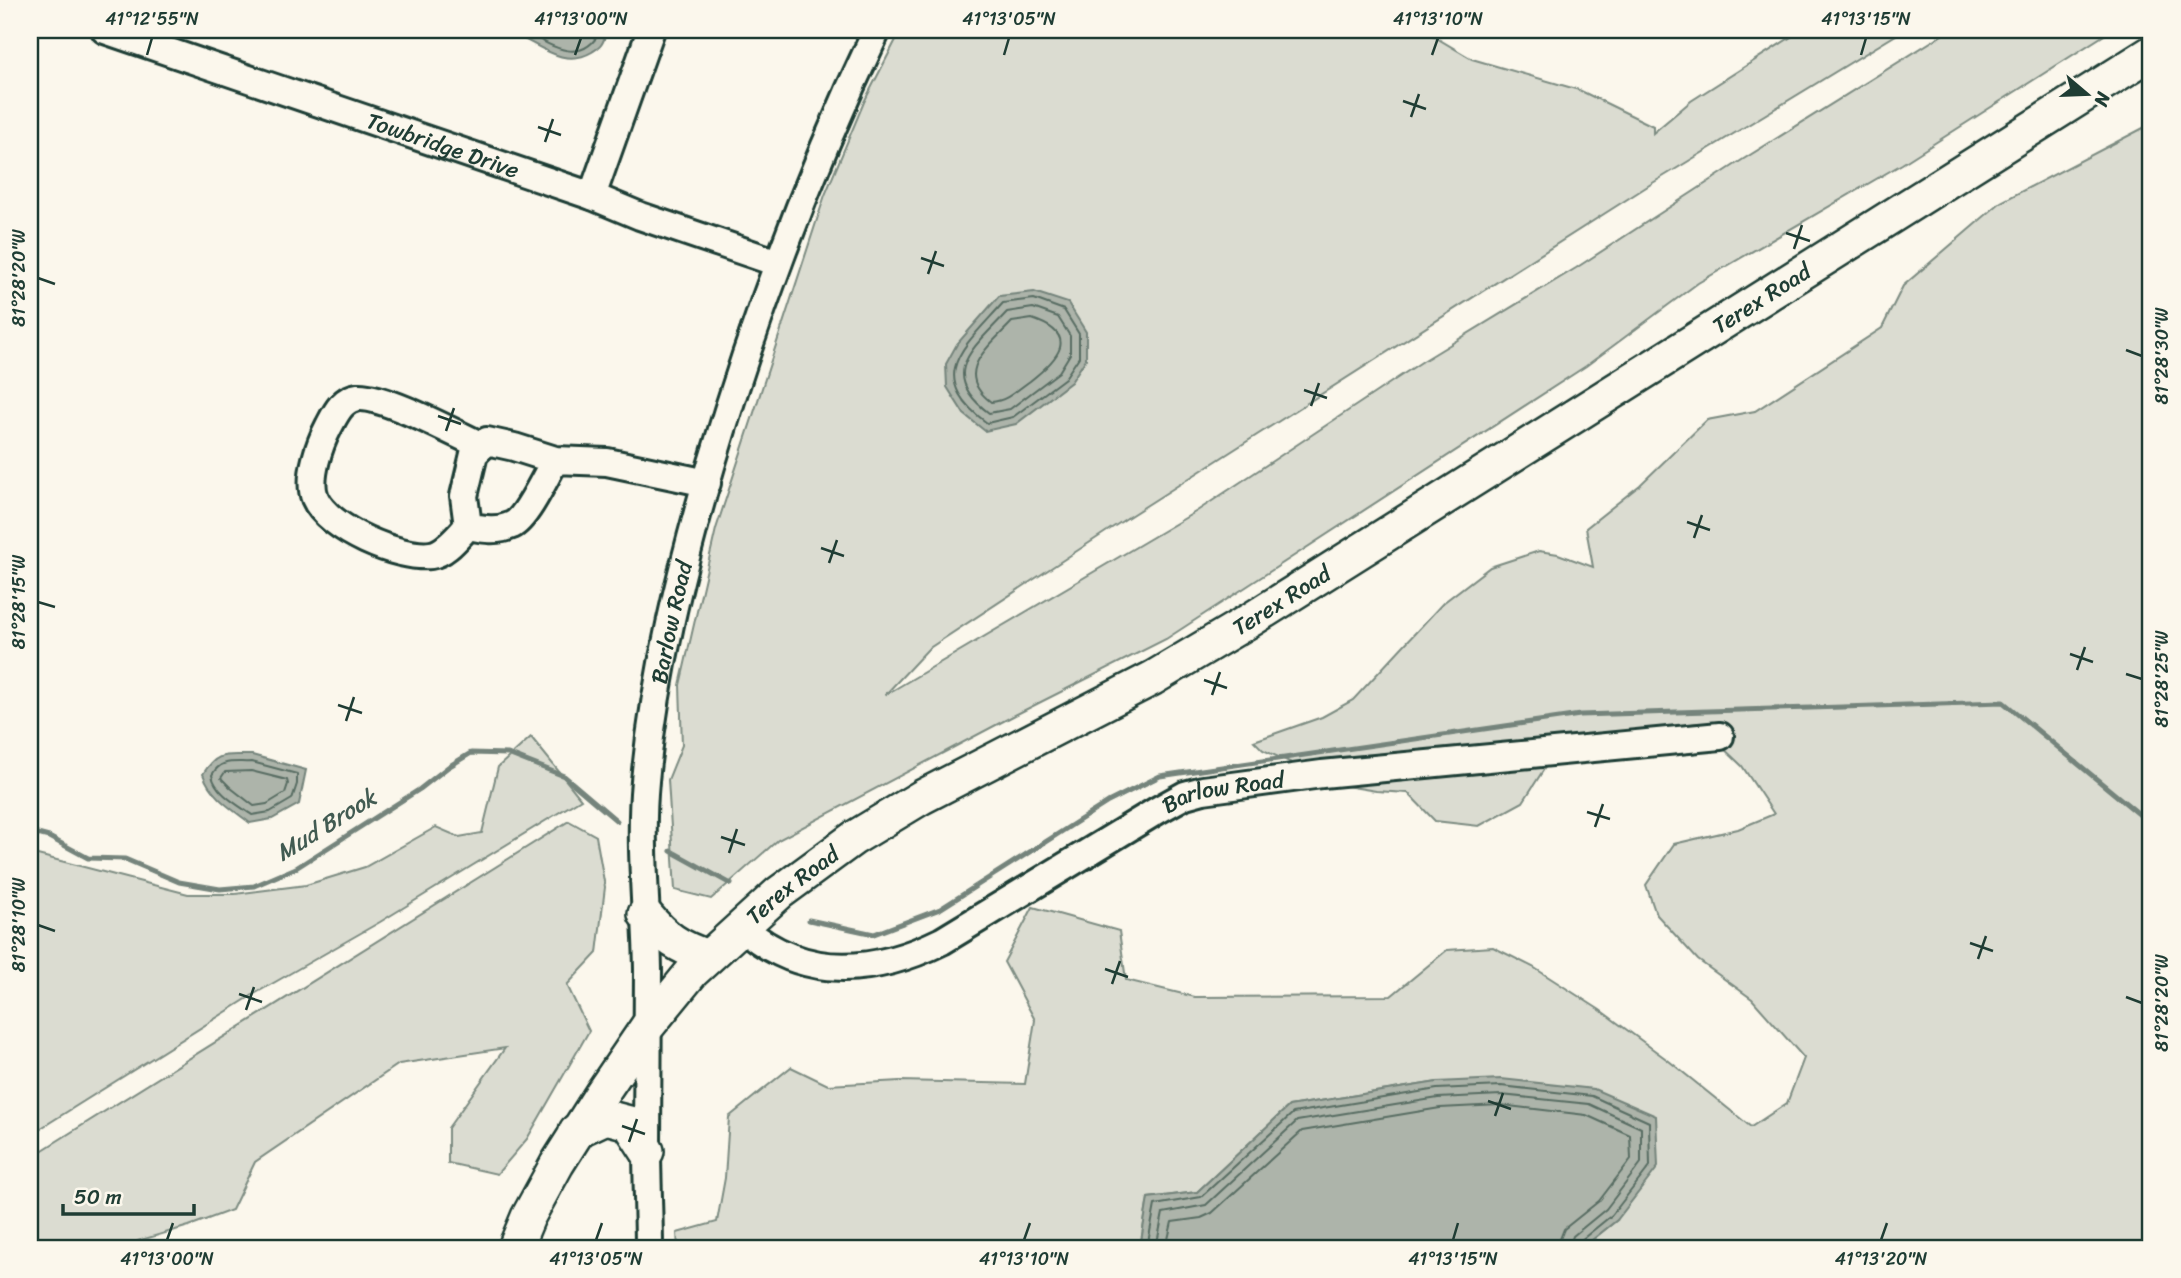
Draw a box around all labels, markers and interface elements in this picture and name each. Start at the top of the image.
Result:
text: 41°12'55"N [105,3,199,35]
text: 41°13'00"N [534,3,628,35]
text: 41°13'05"N [962,3,1056,35]
text: 41°13'10"N [1393,3,1484,35]
text: 41°13'15"N [1821,3,1911,35]
north arrow [2052,60,2122,130]
text: N [2085,87,2121,112]
street label: Towbridge Drive [361,100,525,190]
text: 81°28'20"W [3,228,35,327]
street label: Terex Road [1704,250,1821,345]
text: 81°28'30"W [2146,306,2178,404]
street label: Terex Road [1224,553,1341,647]
text: 81°28'15"W [3,554,35,649]
street label: Barlow Road [638,555,705,687]
text: 81°28'25"W [2146,629,2178,727]
street label: Barlow Road [1154,759,1288,825]
water label: Mud Brook [267,776,386,873]
street label: Terex Road [736,834,850,935]
text: 81°28'10"W [3,877,35,972]
text: 81°28'20"W [2146,953,2178,1052]
scale bar [63,1173,194,1217]
text: 50 m [74,1178,122,1216]
text: 41°13'00"N [120,1243,214,1275]
text: 41°13'05"N [549,1243,643,1275]
text: 41°13'10"N [979,1243,1070,1275]
text: 41°13'15"N [1408,1243,1498,1275]
text: 41°13'20"N [1835,1243,1928,1275]

